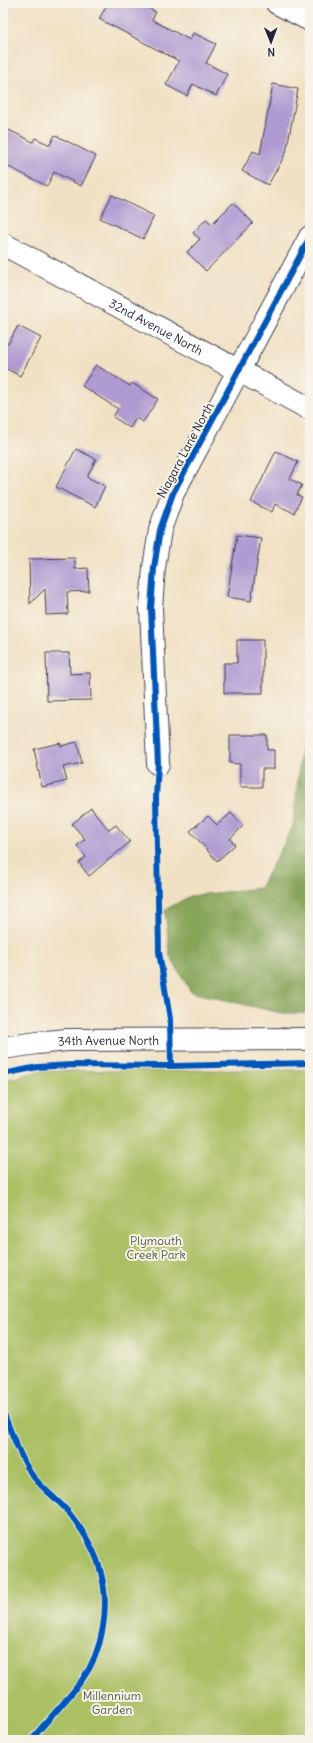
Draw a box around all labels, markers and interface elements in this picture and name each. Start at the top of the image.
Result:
north arrow [251,22,291,62]
text: N [267,45,275,59]
street label: 32nd Avenue North [107,295,206,358]
street label: Niagara Lane North [153,400,217,500]
street label: 34th Avenue North [57,1032,159,1048]
park label: Plymouth Creek Park [126,1233,186,1262]
park label: Millennium Garden [83,1688,142,1717]

